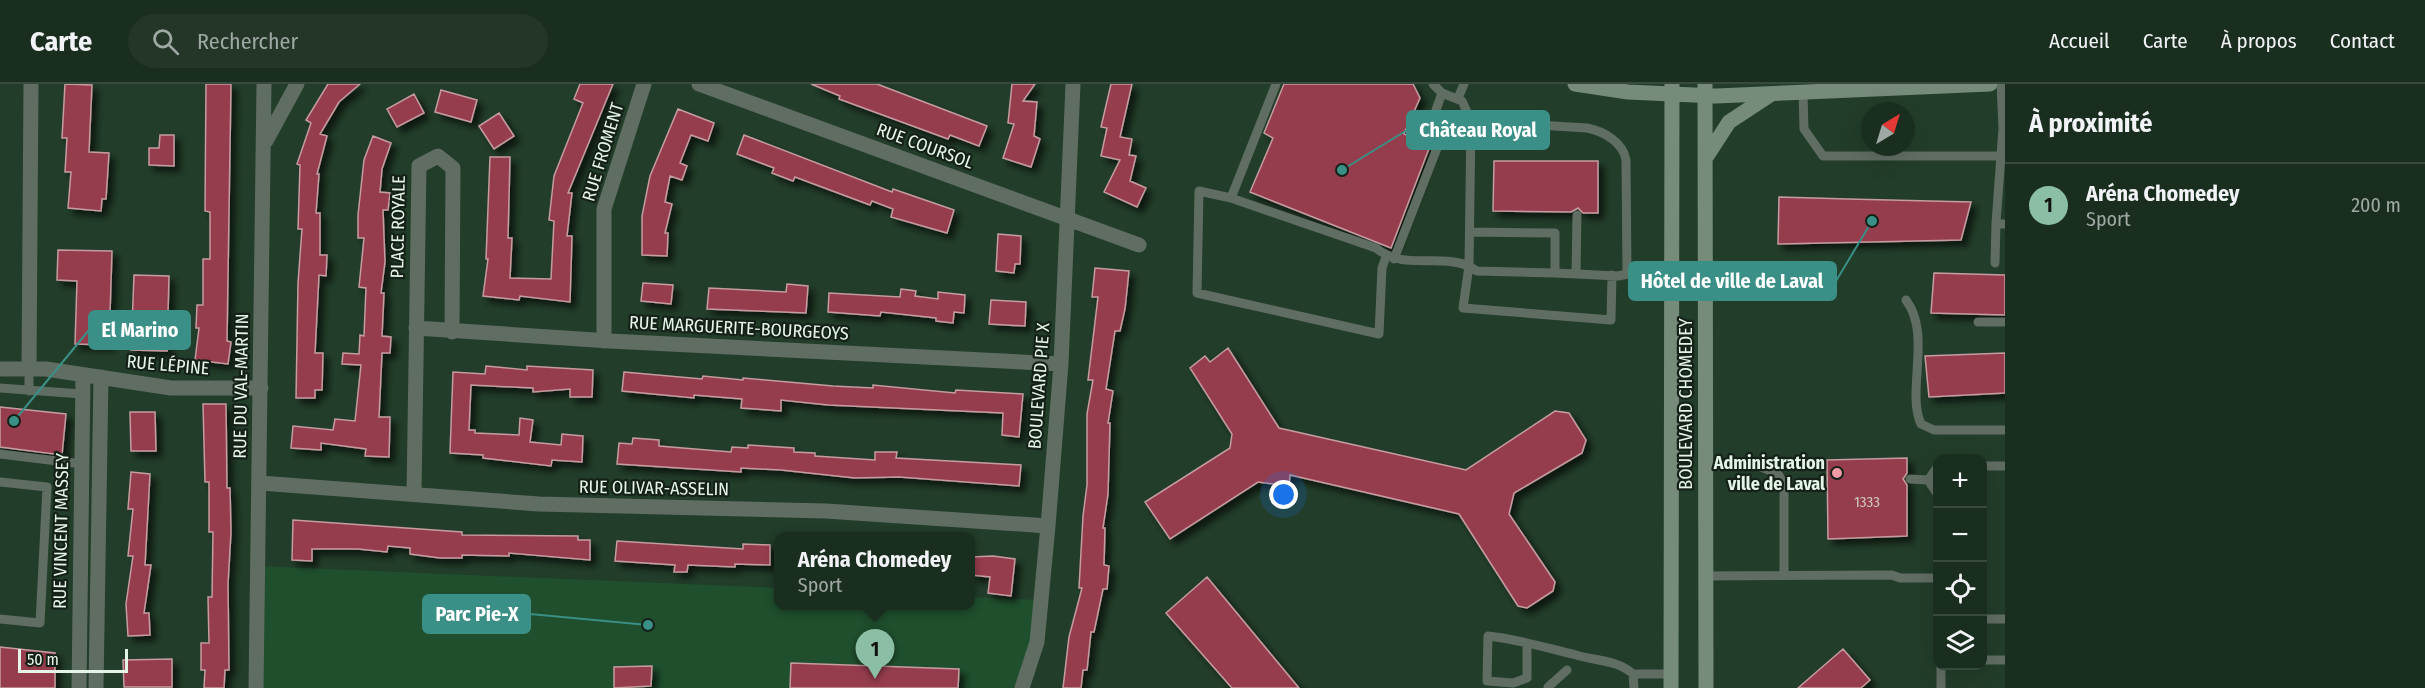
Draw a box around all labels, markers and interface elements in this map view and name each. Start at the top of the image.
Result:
search box [128,14,548,68]
text: Carte [30,25,92,58]
icon: search [149,25,182,58]
text: Rechercher [197,28,298,55]
text: Accueil [2049,28,2110,54]
text: Carte [2143,28,2188,54]
text: À propos [2221,28,2297,54]
text: Contact [2330,28,2395,54]
street label: RUE FROMENT [578,99,629,204]
north arrow [1861,102,1915,156]
text: À proximité [2029,108,2152,139]
callout: Château Royal [1407,111,1549,149]
street label: RUE COURSOL [874,118,976,174]
text: Château Royal [1419,118,1537,142]
street label: PLACE ROYALE [386,175,410,279]
text: Aréna Chomedey [2086,180,2240,207]
text: 1 [2044,193,2053,217]
text: 200 m [2351,193,2401,217]
text: Sport [2086,207,2131,231]
callout: Hôtel de ville de Laval [1629,262,1836,300]
text: Hôtel de ville de Laval [1641,269,1824,293]
callout: El Marino [89,311,190,349]
street label: RUE MARGUERITE-BOURGEOYS [629,311,849,345]
street label: RUE DU VAL-MARTIN [229,313,253,459]
text: El Marino [102,318,179,342]
street label: BOULEVARD CHOMEDEY [1675,318,1697,490]
street label: BOULEVARD PIE X [1024,322,1054,450]
street label: RUE LÉPINE [126,349,210,380]
place label: Administration ville de Laval [1713,452,1825,495]
street label: RUE VINCENT MASSEY [49,453,73,609]
map controls [1933,454,1987,670]
button: + [1933,454,1987,508]
marker: Administration ville de Laval [1830,466,1844,480]
street label: RUE OLIVAR-ASSELIN [579,476,729,500]
your location [1269,480,1298,509]
house number: 1333 [1854,493,1880,511]
button: − [1933,508,1987,562]
popup [774,532,975,610]
text: Aréna Chomedey [798,546,951,573]
button: locate [1933,562,1987,616]
text: Sport [798,573,842,597]
callout: Parc Pie-X [423,595,530,633]
text: Parc Pie-X [435,602,519,626]
button: layers [1933,616,1987,670]
pin: 1 [856,630,894,679]
scale bar [18,646,128,674]
text: 50 m [27,650,59,669]

